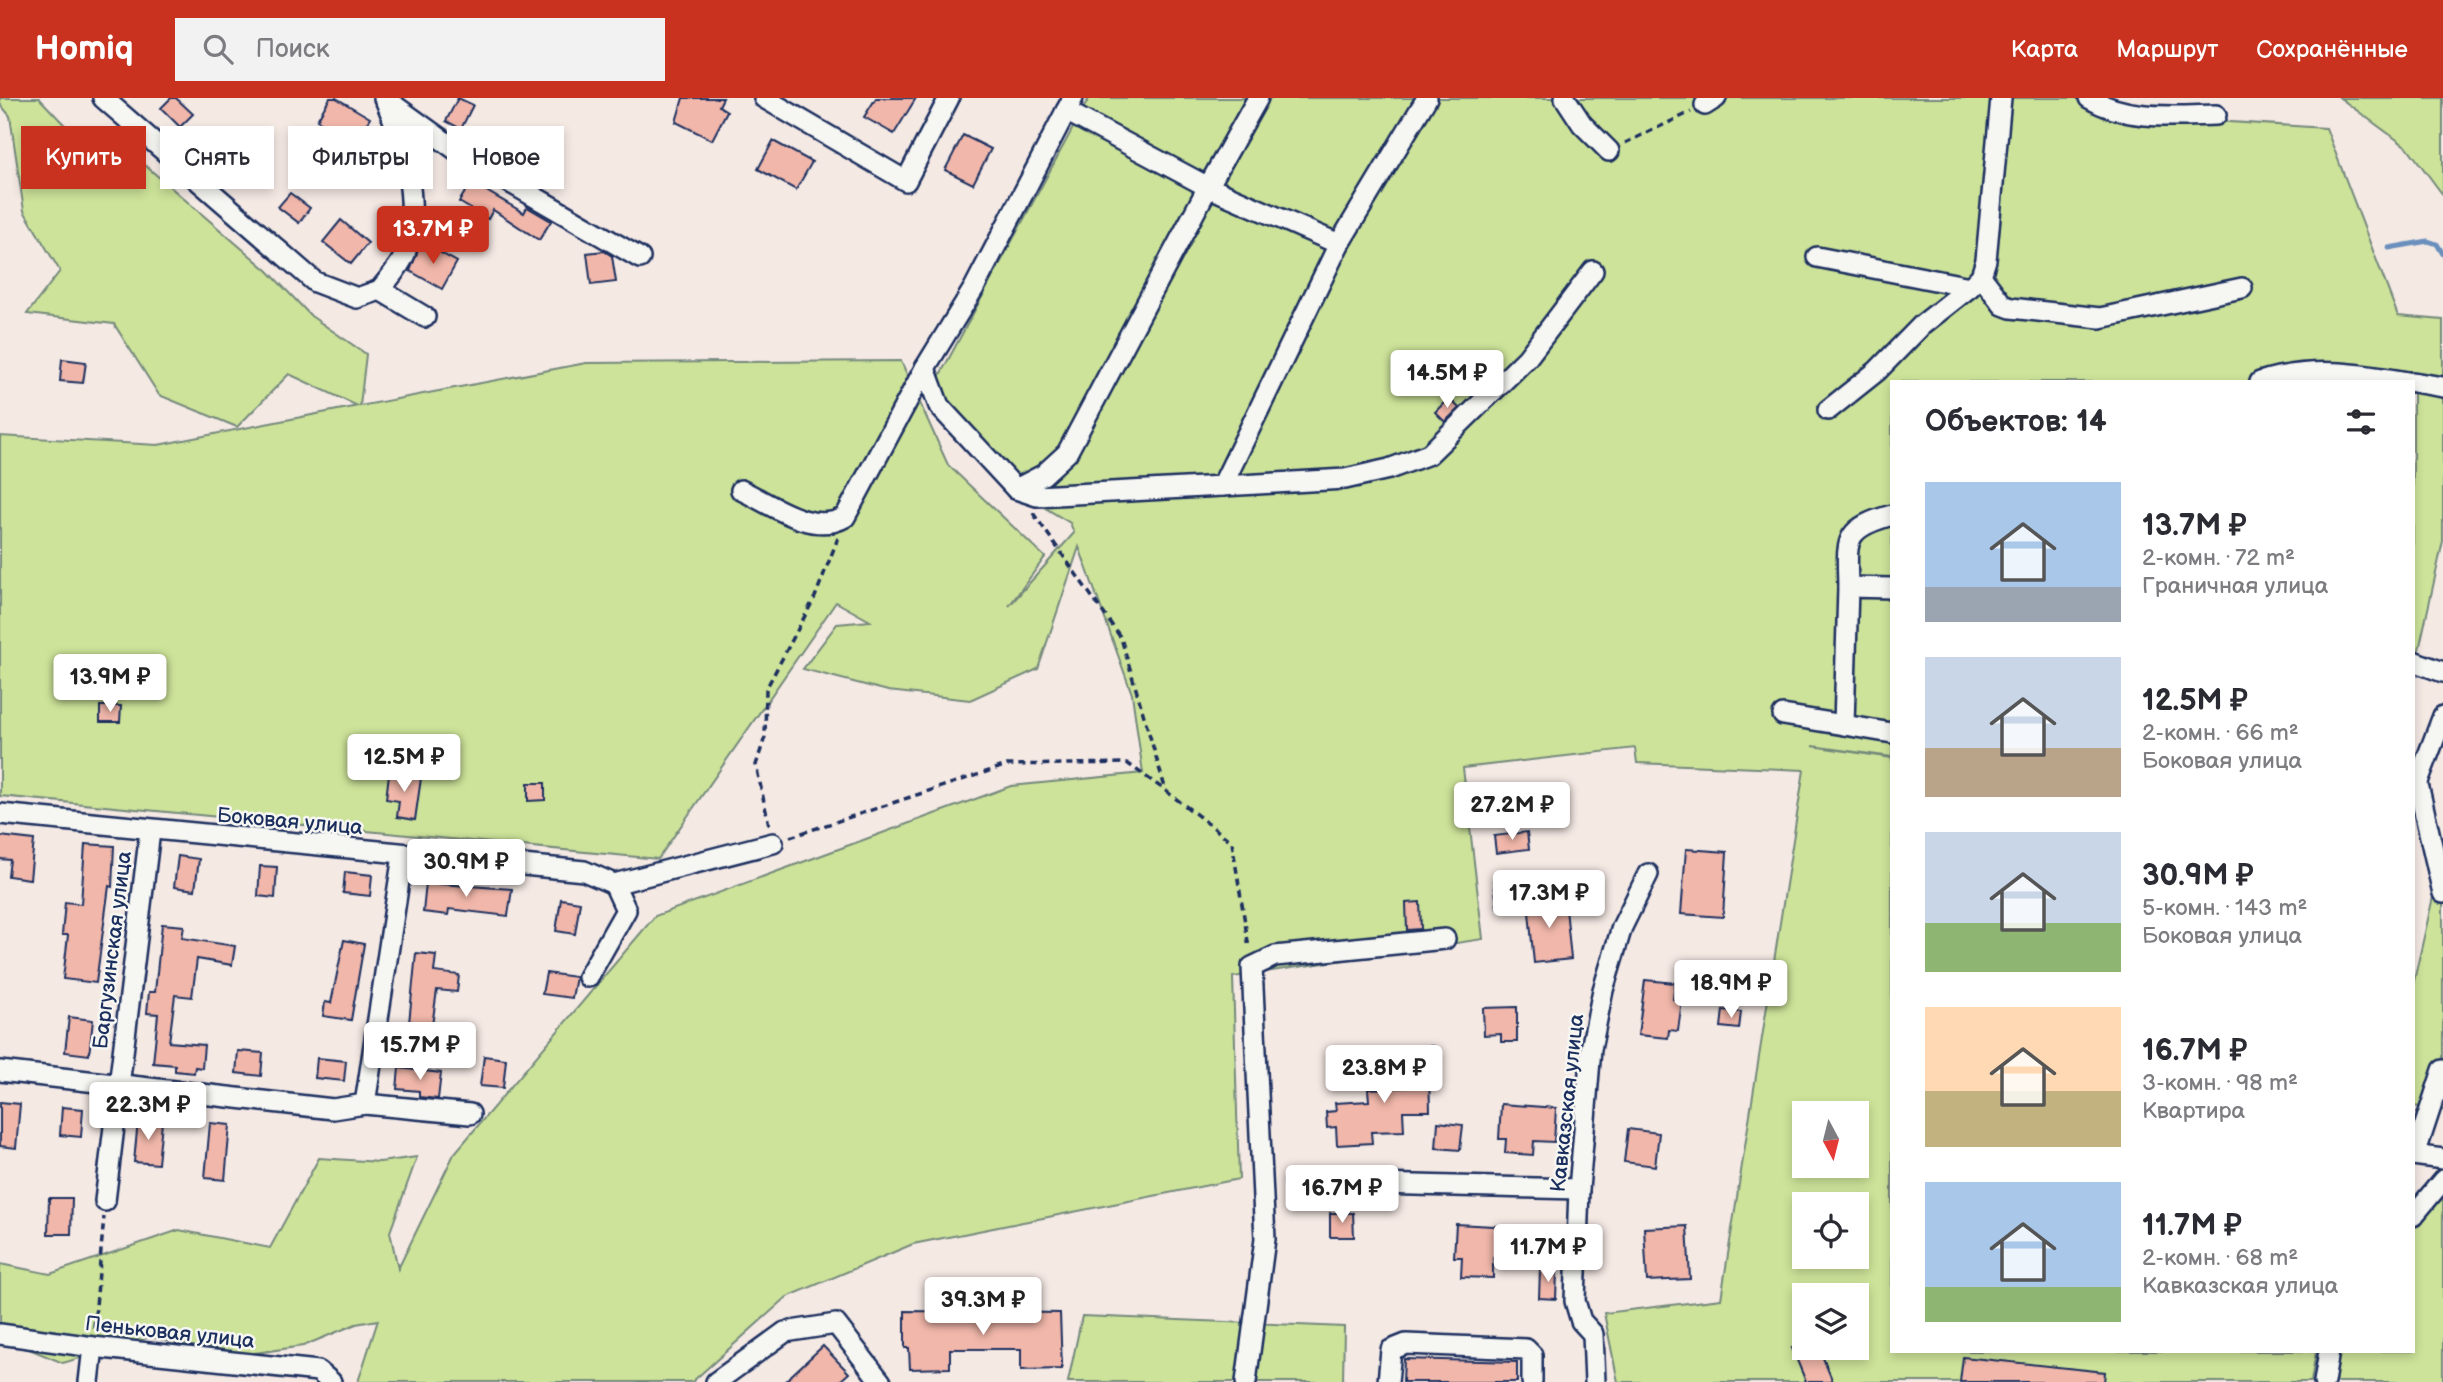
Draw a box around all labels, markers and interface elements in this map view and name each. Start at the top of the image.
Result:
search box [175,18,665,81]
text: Homiq [35,29,133,69]
icon: search [199,30,237,68]
text: Поиск [255,34,330,65]
text: Карта [2011,35,2078,64]
text: Маршрут [2116,35,2218,64]
text: Сохранённые [2256,35,2408,64]
chip: Купить [21,126,146,189]
chip: Снять [160,126,274,189]
chip: Фильтры [288,126,433,189]
chip: Новое [447,126,564,189]
pin: 13.7M ₽ [368,206,498,266]
text: 13.7M ₽ [393,215,473,243]
pin: 14.5M ₽ [1382,350,1512,410]
text: 14.5M ₽ [1407,359,1487,387]
icon: filters [2342,403,2380,441]
text: Объектов: 14 [1925,404,2107,440]
text: 13.7M ₽ [2142,508,2247,544]
icon: home [1981,510,2065,594]
text: 2-комн. · 72 m² [2142,544,2295,572]
text: Граничная улица [2142,572,2328,600]
pin: 13.9M ₽ [45,654,175,714]
text: 13.9M ₽ [69,663,151,691]
text: 12.5M ₽ [2142,683,2248,719]
icon: home [1981,685,2065,769]
text: 2-комн. · 66 m² [2142,719,2299,747]
pin: 12.5M ₽ [339,734,469,794]
text: 12.5M ₽ [363,743,445,771]
text: Боковая улица [2142,747,2302,775]
pin: 27.2M ₽ [1447,782,1577,842]
text: 27.2M ₽ [1470,791,1554,819]
street label: Боковая улица [216,803,364,840]
pin: 30.9M ₽ [401,840,531,899]
text: 30.9M ₽ [423,848,509,876]
street label: Баргузинская улица [88,849,137,1051]
text: 30.9M ₽ [2142,858,2254,894]
icon: home [1981,860,2065,944]
pin: 17.3M ₽ [1484,870,1614,930]
text: 17.3M ₽ [1509,879,1589,907]
text: 5-комн. · 143 m² [2142,894,2307,922]
text: Боковая улица [2142,922,2302,950]
pin: 18.9M ₽ [1666,960,1796,1020]
text: 18.9M ₽ [1690,969,1772,997]
street label: Кавказская улица [1546,1012,1589,1193]
pin: 15.7M ₽ [355,1023,485,1082]
text: 15.7M ₽ [380,1031,460,1059]
text: 16.7M ₽ [2142,1033,2247,1069]
icon: home [1981,1035,2065,1119]
pin: 23.8M ₽ [1319,1046,1449,1105]
text: 23.8M ₽ [1342,1054,1426,1082]
text: 3-комн. · 98 m² [2142,1069,2298,1097]
pin: 22.3M ₽ [83,1082,213,1142]
text: 22.3M ₽ [105,1091,191,1119]
text: Квартира [2142,1097,2245,1125]
north arrow [1792,1101,1869,1178]
map controls [1792,1101,1869,1360]
pin: 16.7M ₽ [1277,1166,1407,1225]
text: 16.7M ₽ [1302,1174,1382,1202]
button: locate [1792,1192,1869,1269]
text: 11.7M ₽ [2142,1208,2242,1244]
icon: home [1981,1210,2065,1294]
pin: 11.7M ₽ [1483,1224,1613,1284]
text: 11.7M ₽ [1510,1233,1586,1261]
text: 2-комн. · 68 m² [2142,1244,2298,1272]
text: Кавказская улица [2142,1272,2338,1300]
pin: 39.3M ₽ [918,1278,1048,1337]
button: layers [1792,1283,1869,1360]
text: 39.3M ₽ [941,1286,1025,1314]
street label: Пеньковая улица [84,1311,257,1354]

